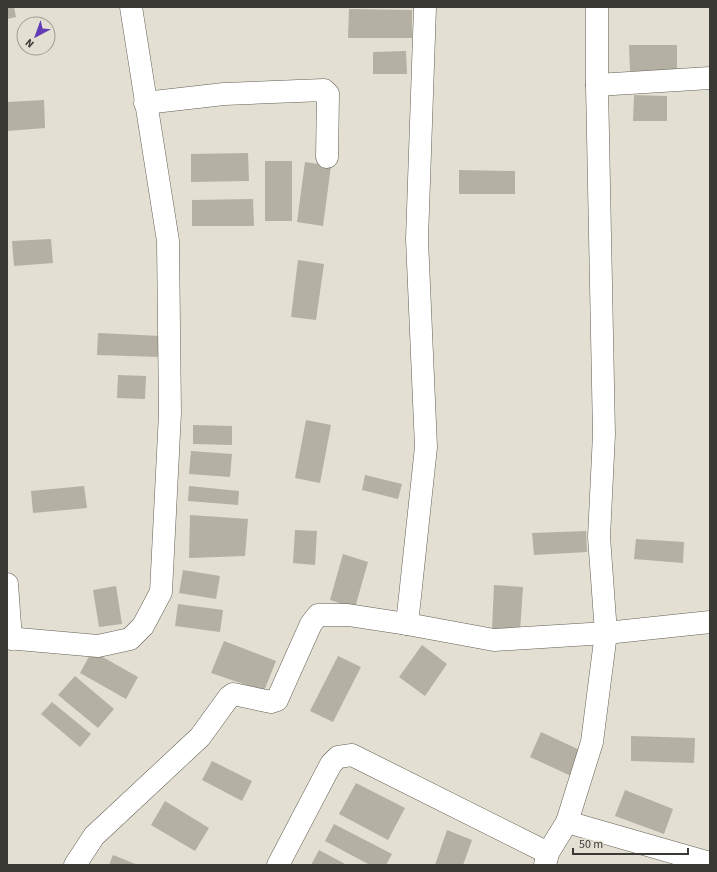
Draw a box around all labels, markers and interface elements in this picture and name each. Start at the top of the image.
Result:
north arrow [16,16,56,56]
text: N [22,35,37,51]
scale bar [573,830,688,856]
text: 50 m [579,836,603,853]

